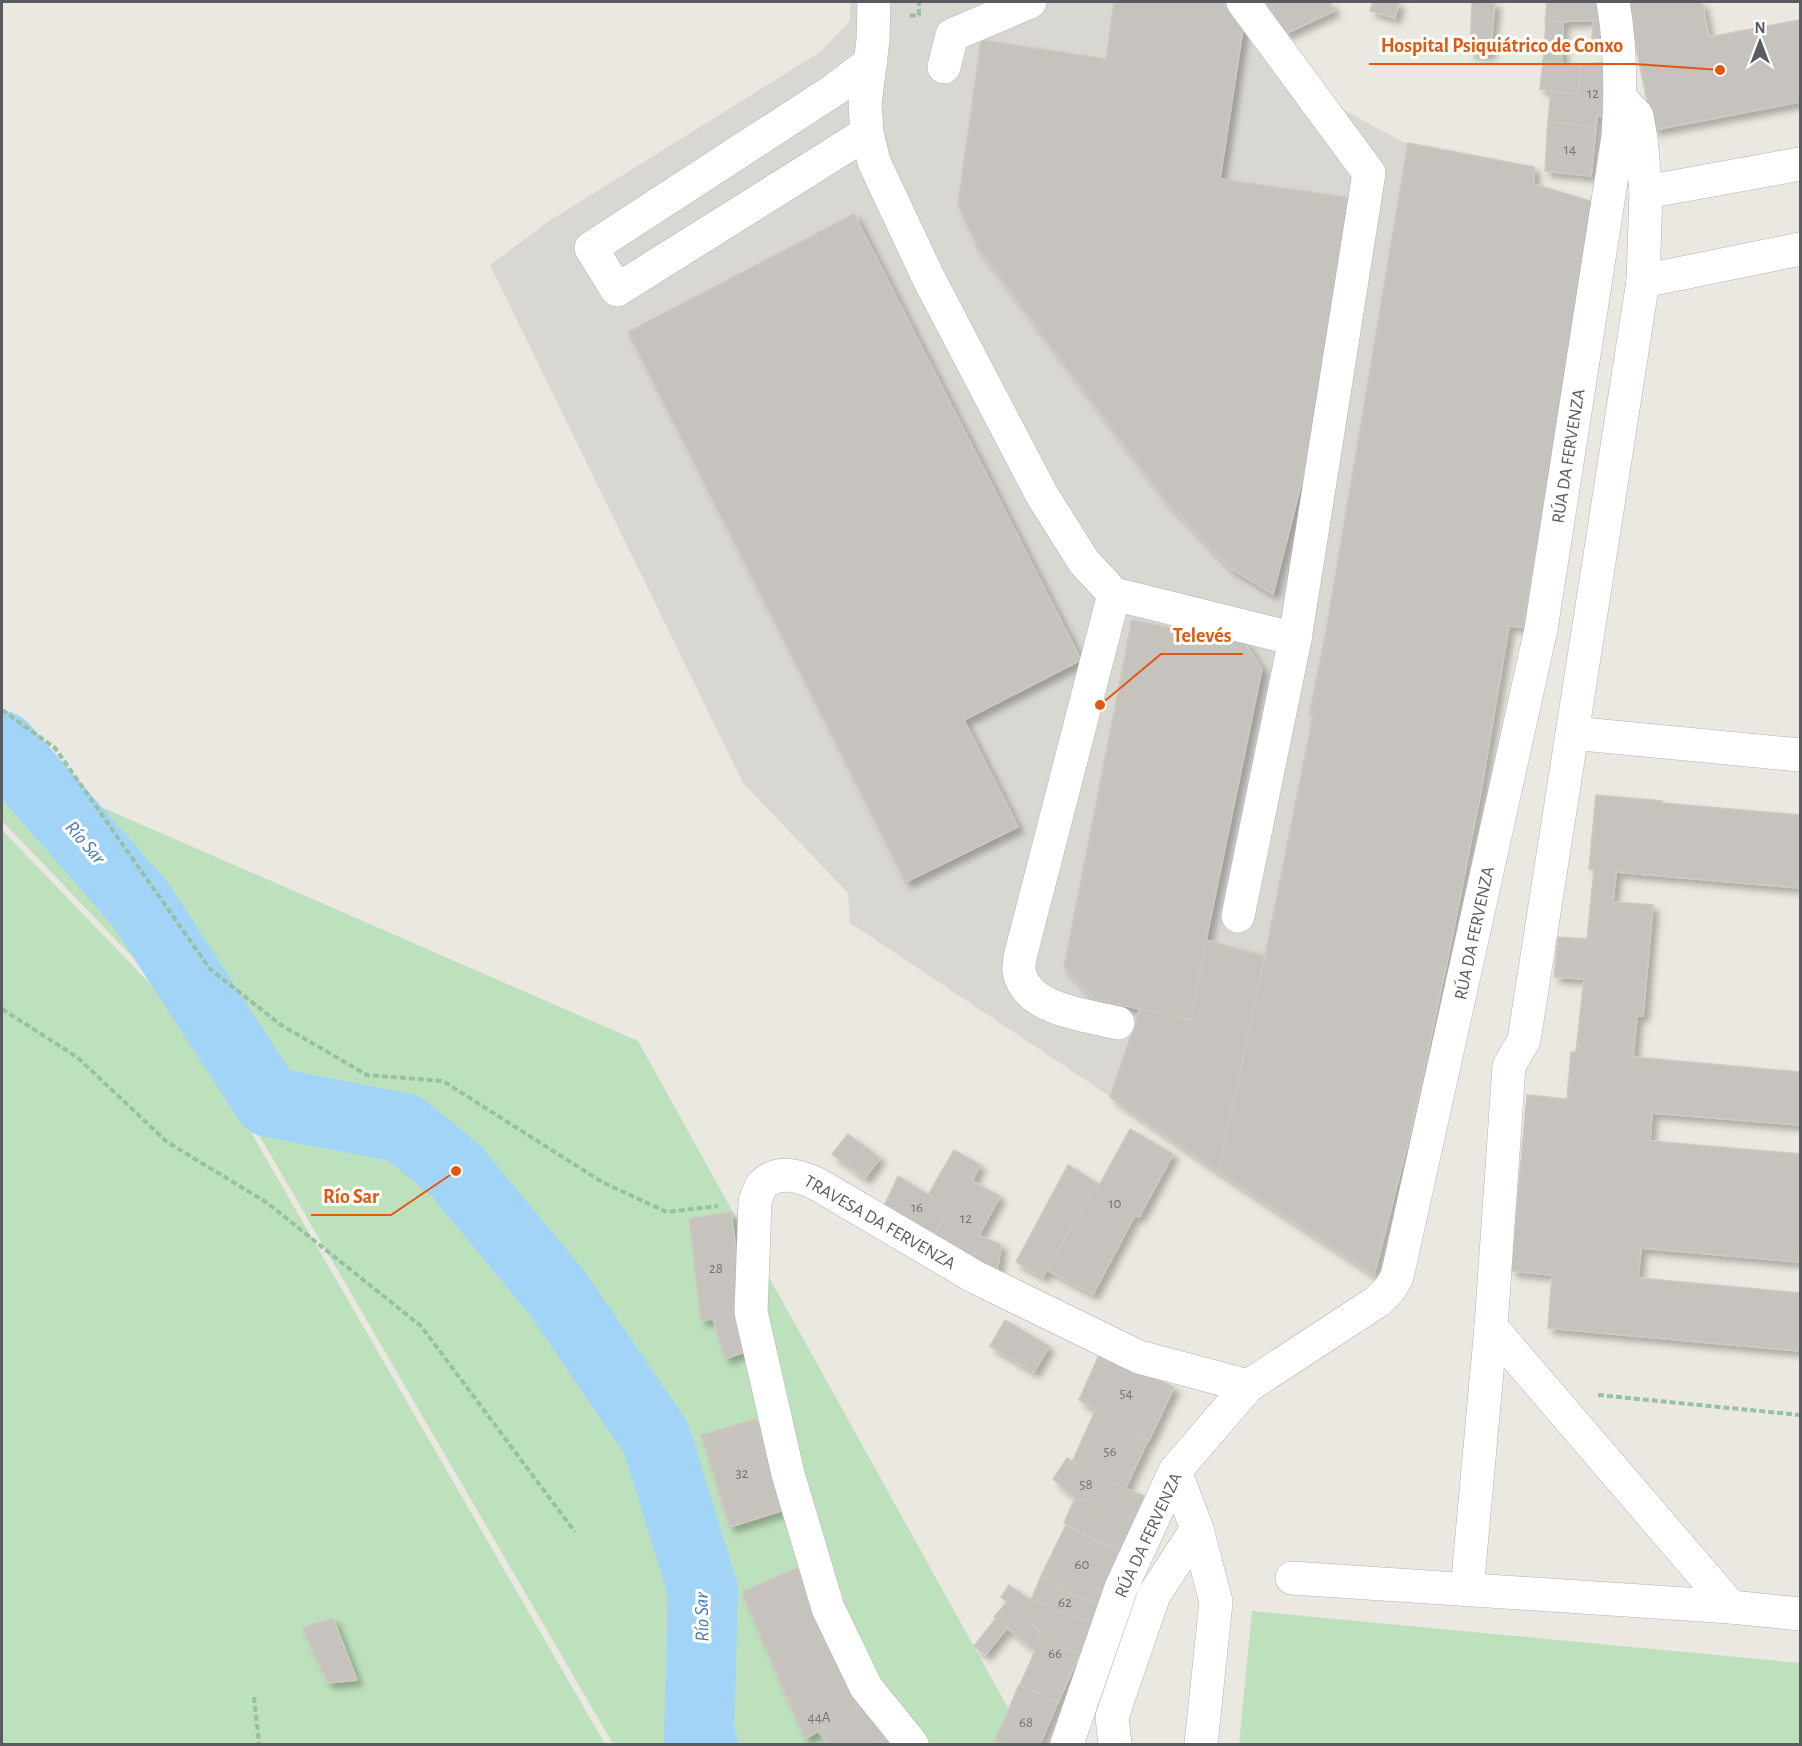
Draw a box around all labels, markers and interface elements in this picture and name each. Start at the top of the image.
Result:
north arrow [1730,12,1790,72]
text: N [1754,20,1766,36]
callout: Hospital Psiquiátrico de Conxo [1369,26,1635,64]
text: Hospital Psiquiátrico de Conxo [1381,36,1623,56]
house number: 12 [1587,86,1599,101]
house number: 14 [1564,142,1576,157]
street label: RÚA DA FERVENZA [1547,387,1589,525]
callout: Televés [1161,616,1243,654]
text: Televés [1173,626,1232,646]
water label: Río Sar [61,817,110,868]
street label: RÚA DA FERVENZA [1449,864,1498,1002]
street label: TRAVESA DA FERVENZA [801,1172,959,1274]
callout: Río Sar [311,1177,391,1215]
text: Río Sar [323,1187,379,1207]
house number: 10 [1108,1196,1122,1211]
house number: 16 [911,1200,923,1215]
house number: 12 [960,1211,972,1226]
house number: 28 [709,1261,723,1276]
house number: 54 [1119,1386,1133,1401]
house number: 56 [1103,1444,1117,1459]
house number: 32 [735,1466,749,1481]
street label: RÚA DA FERVENZA [1109,1468,1186,1601]
house number: 58 [1079,1477,1093,1492]
house number: 60 [1075,1557,1090,1572]
water label: Río Sar [692,1591,712,1642]
house number: 62 [1058,1595,1072,1610]
house number: 66 [1048,1646,1062,1661]
house number: 44A [807,1710,831,1725]
house number: 68 [1019,1715,1033,1730]

